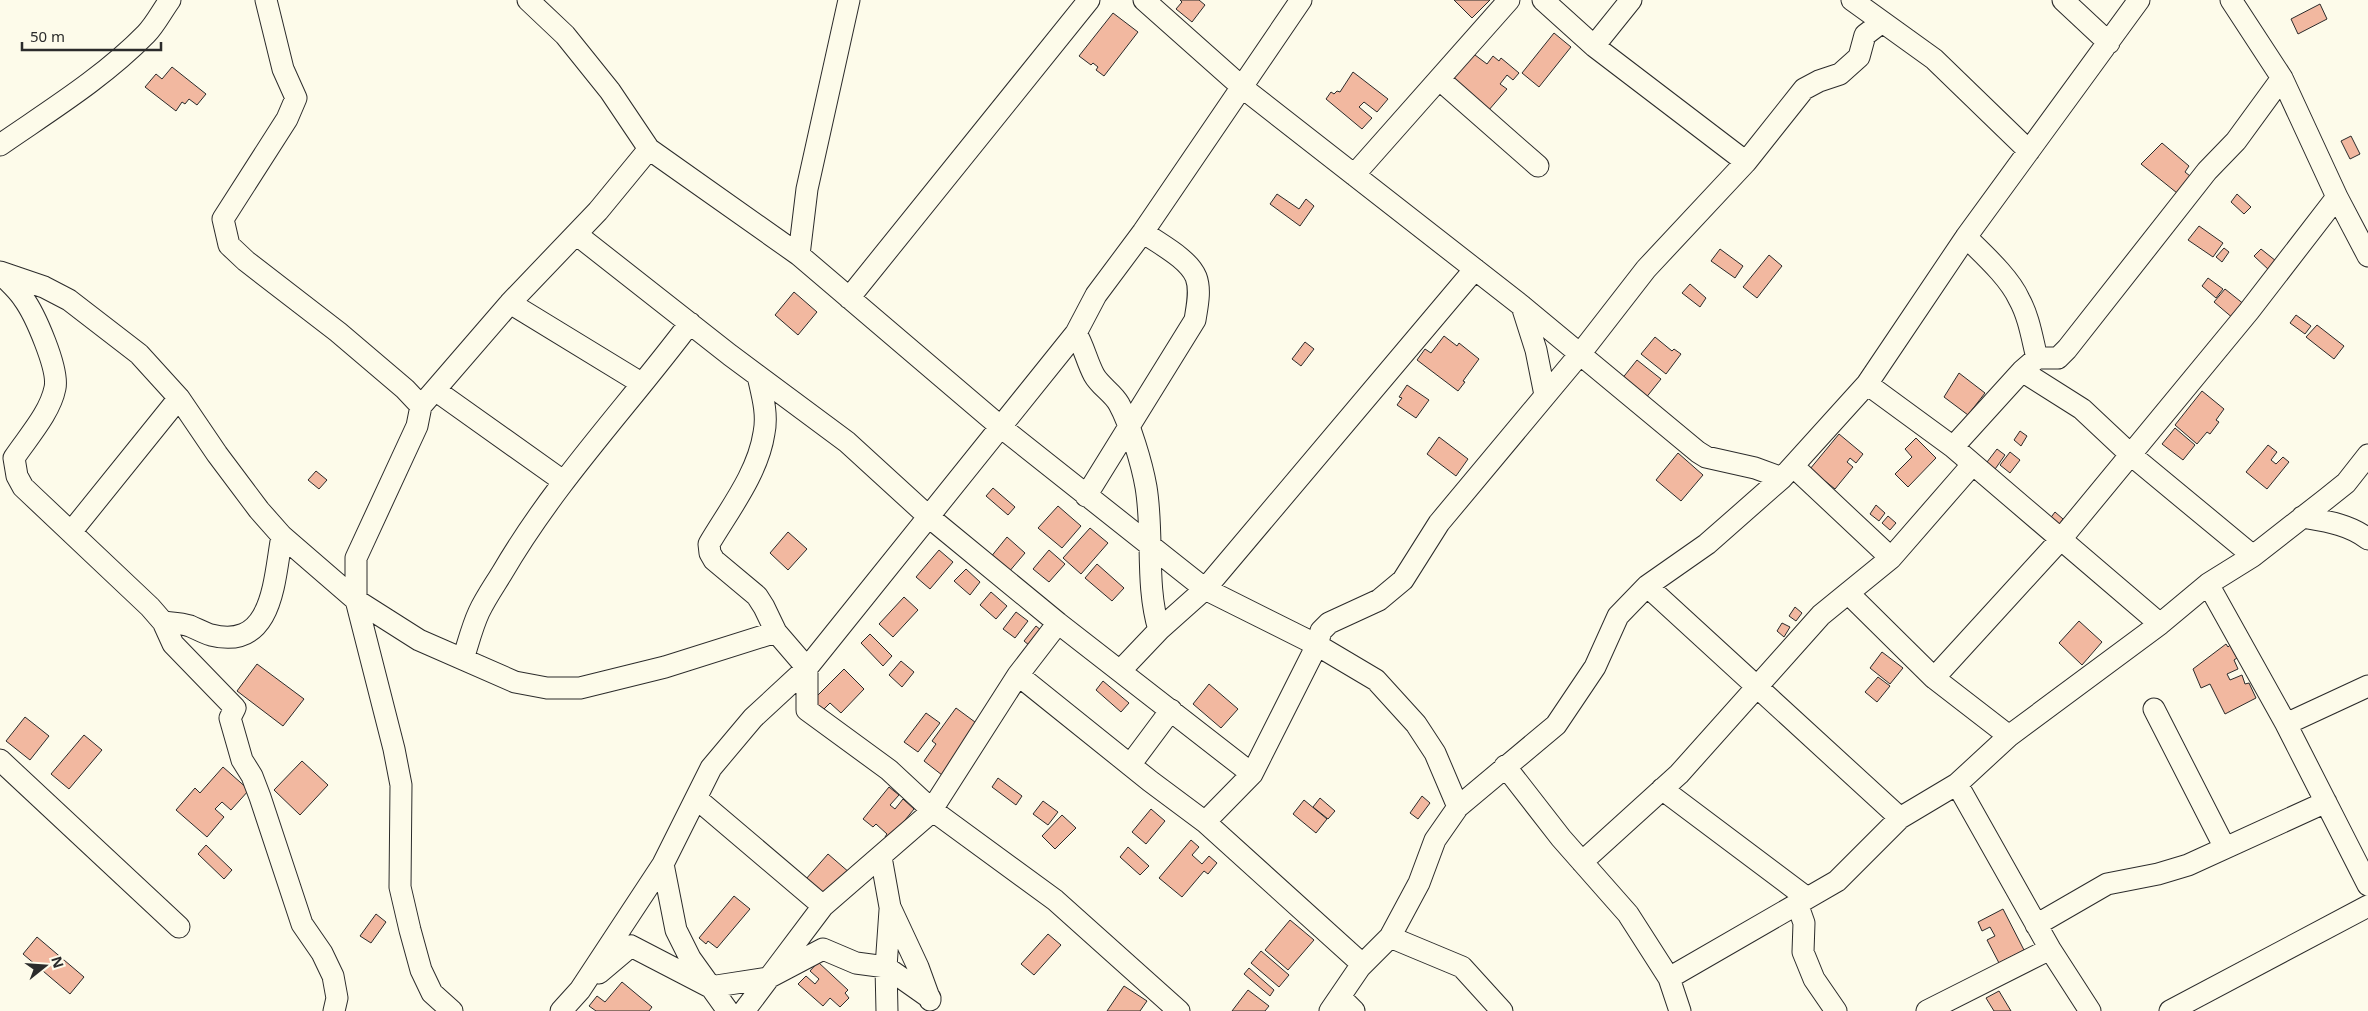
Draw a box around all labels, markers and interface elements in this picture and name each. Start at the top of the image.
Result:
scale bar [22,20,161,52]
text: 50 m [30,26,65,46]
north arrow [20,941,70,991]
text: N [47,954,69,970]

